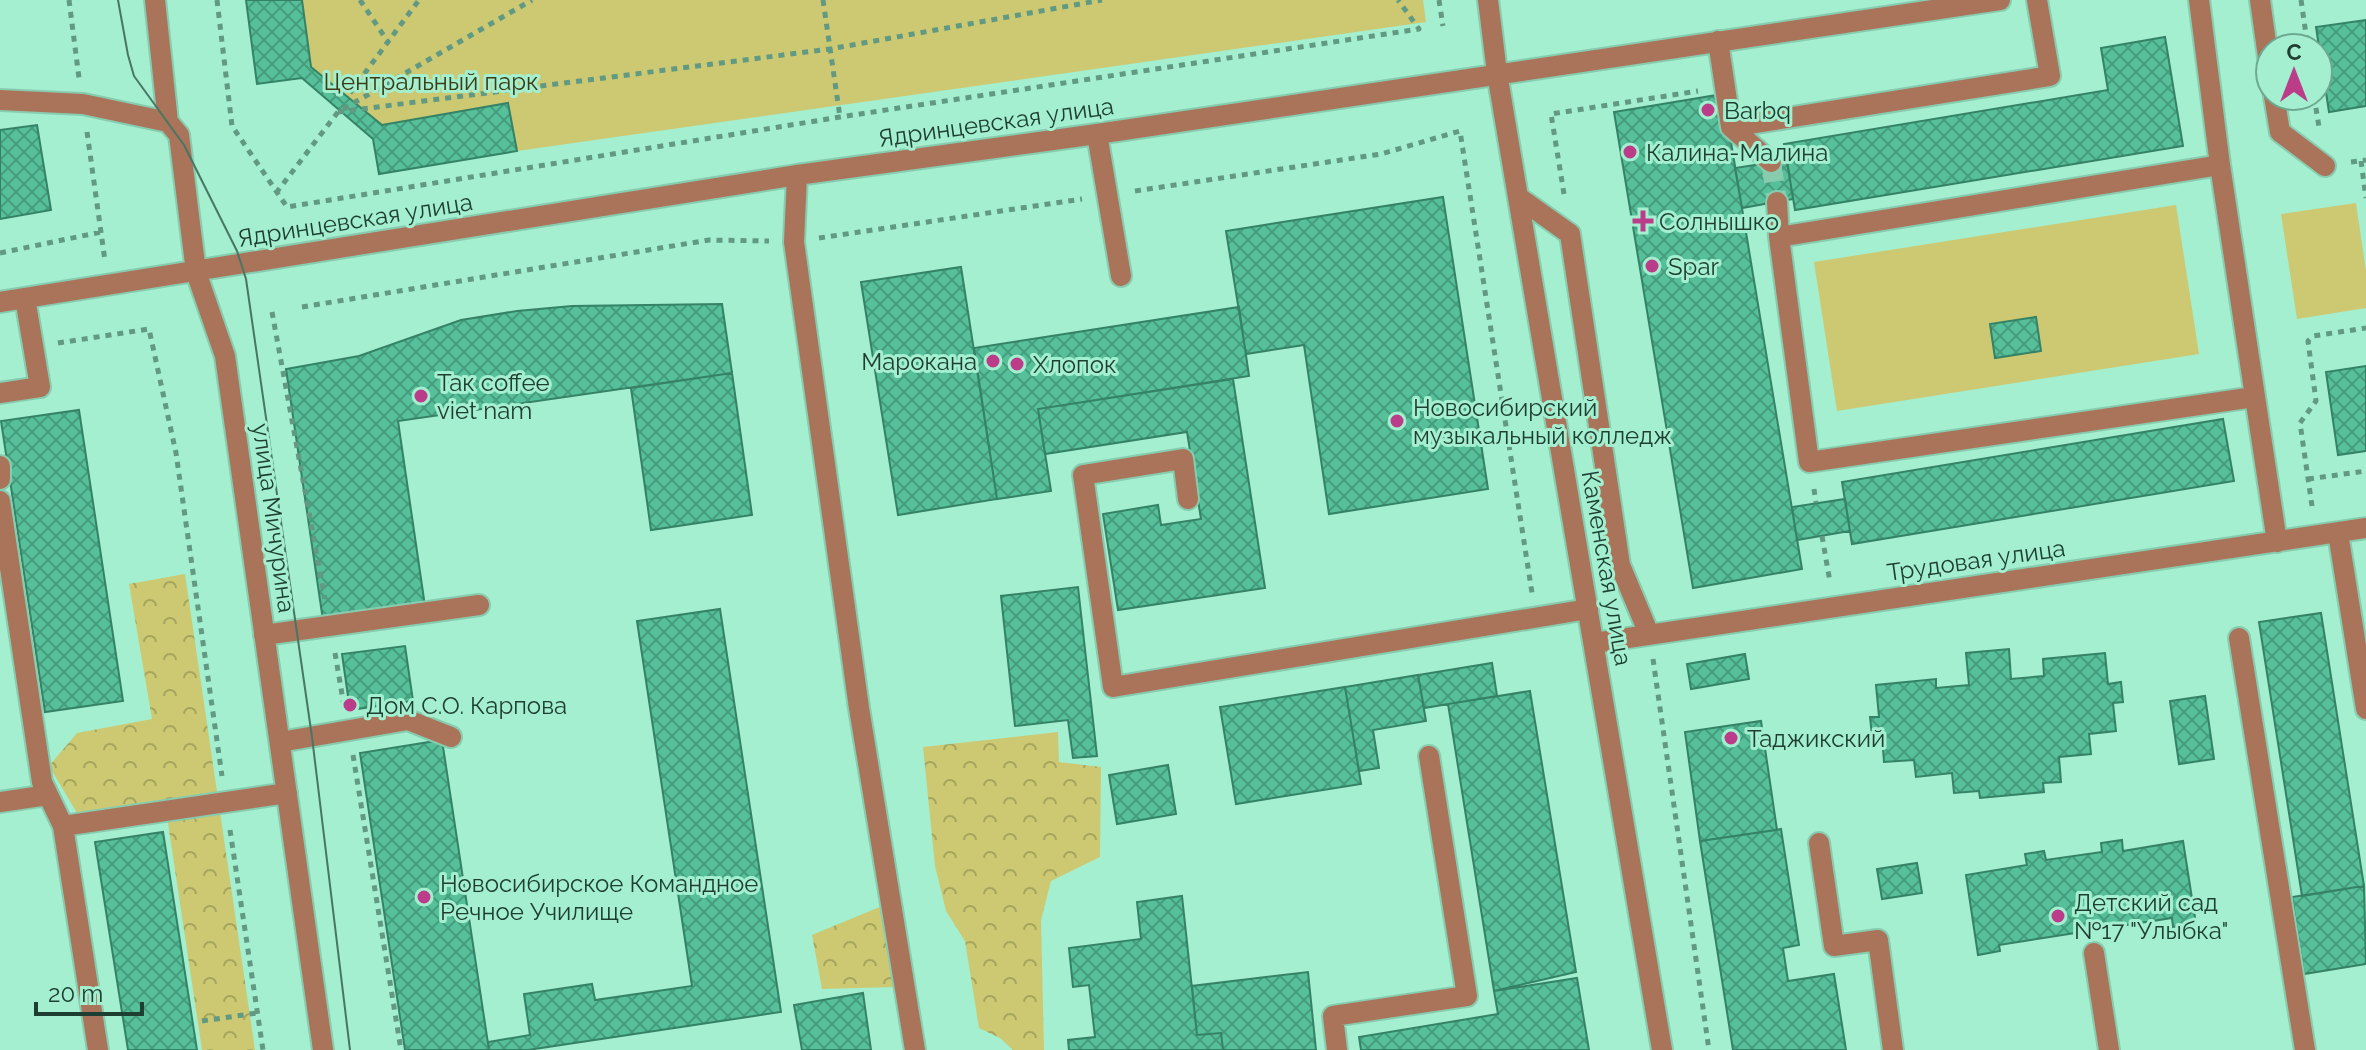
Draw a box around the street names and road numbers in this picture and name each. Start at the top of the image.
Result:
street label: Ядринцевская улица [876,91,1116,153]
street label: Ядринцевская улица [235,187,475,253]
street label: улица Мичурина [246,421,302,615]
street label: Каменская улица [1576,468,1638,668]
street label: Трудовая улица [1885,533,2067,587]

